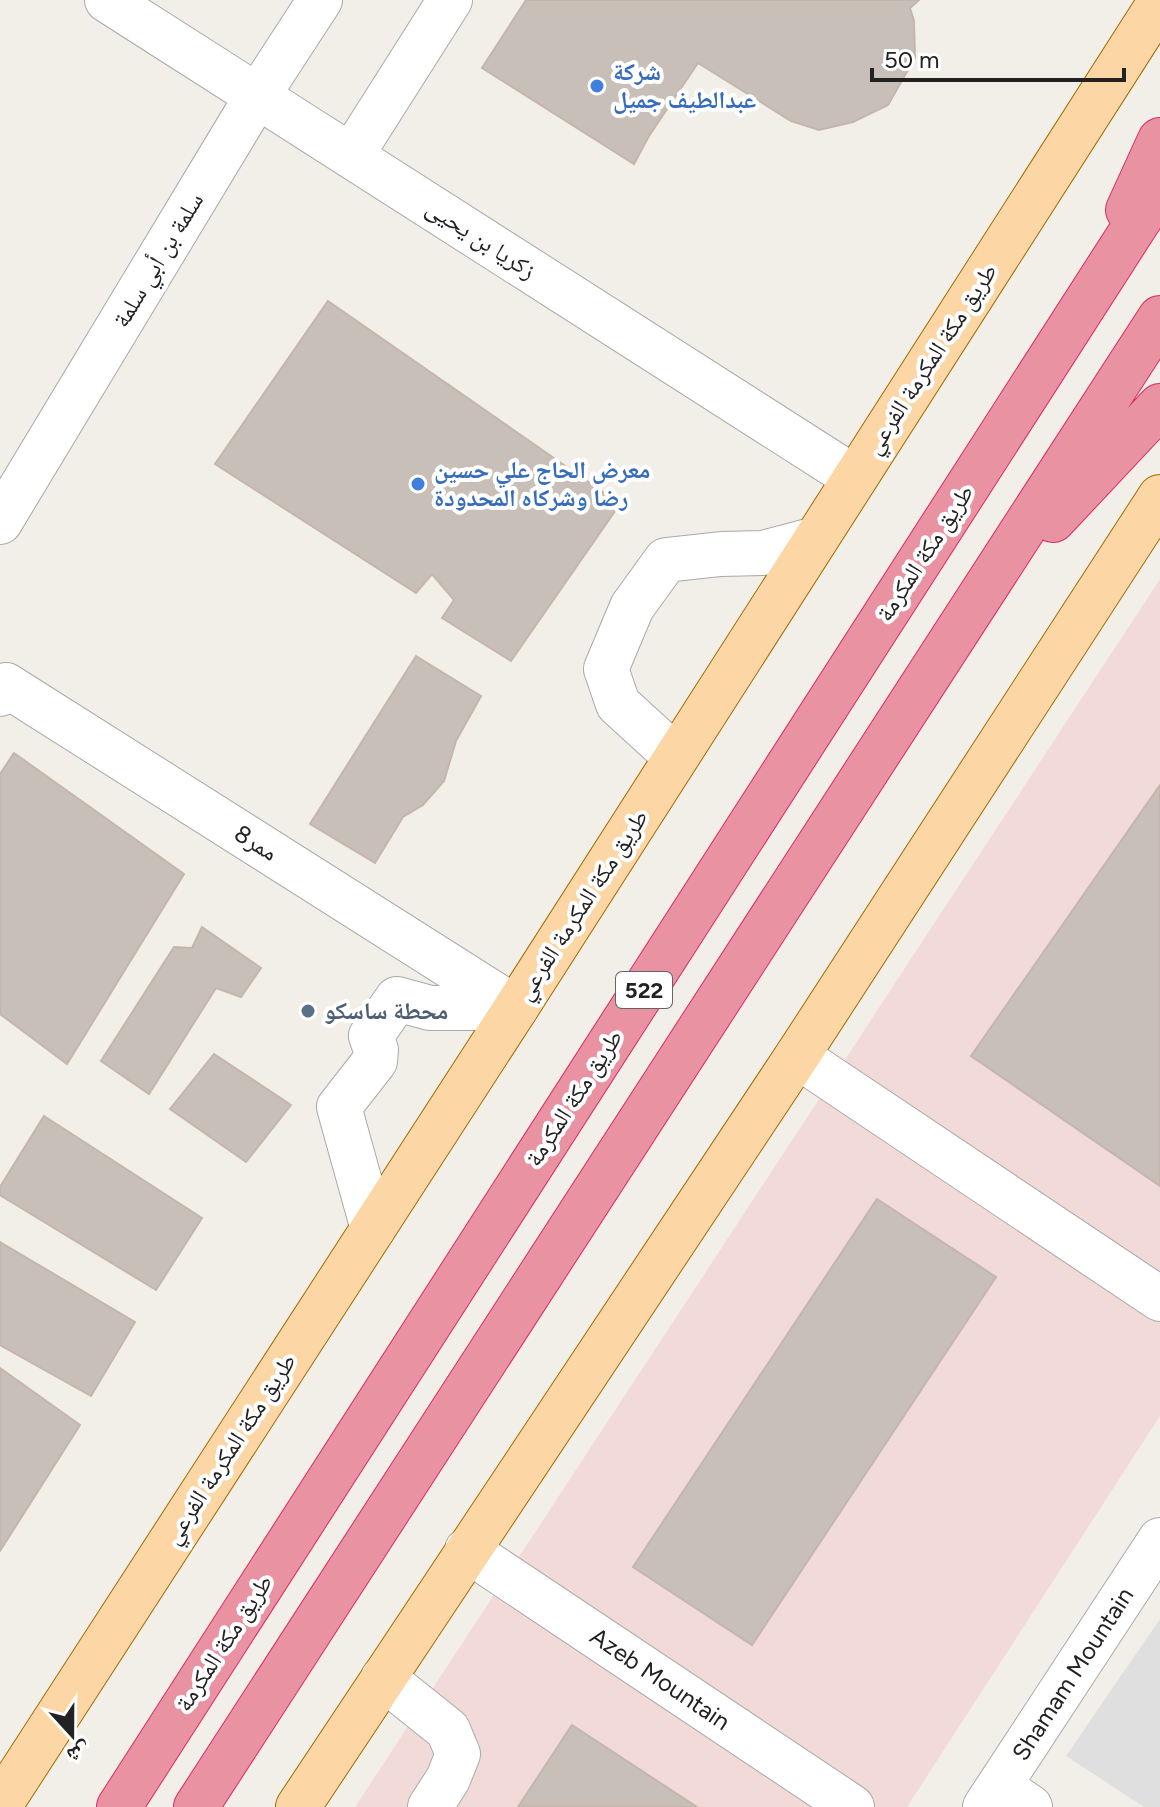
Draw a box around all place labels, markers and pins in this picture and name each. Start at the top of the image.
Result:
place label: شركة عبدالطيف جميل [613,57,756,114]
marker: شركة عبدالطيف جميل [588,77,606,95]
place label: معرض الحاج علي حسين رضا وشركاه المحدودة [434,455,650,512]
marker: معرض الحاج علي حسين رضا وشركاه المحدودة [409,475,427,493]
place label: محطة ساسكو [324,996,448,1025]
marker: محطة ساسكو [299,1002,317,1020]

